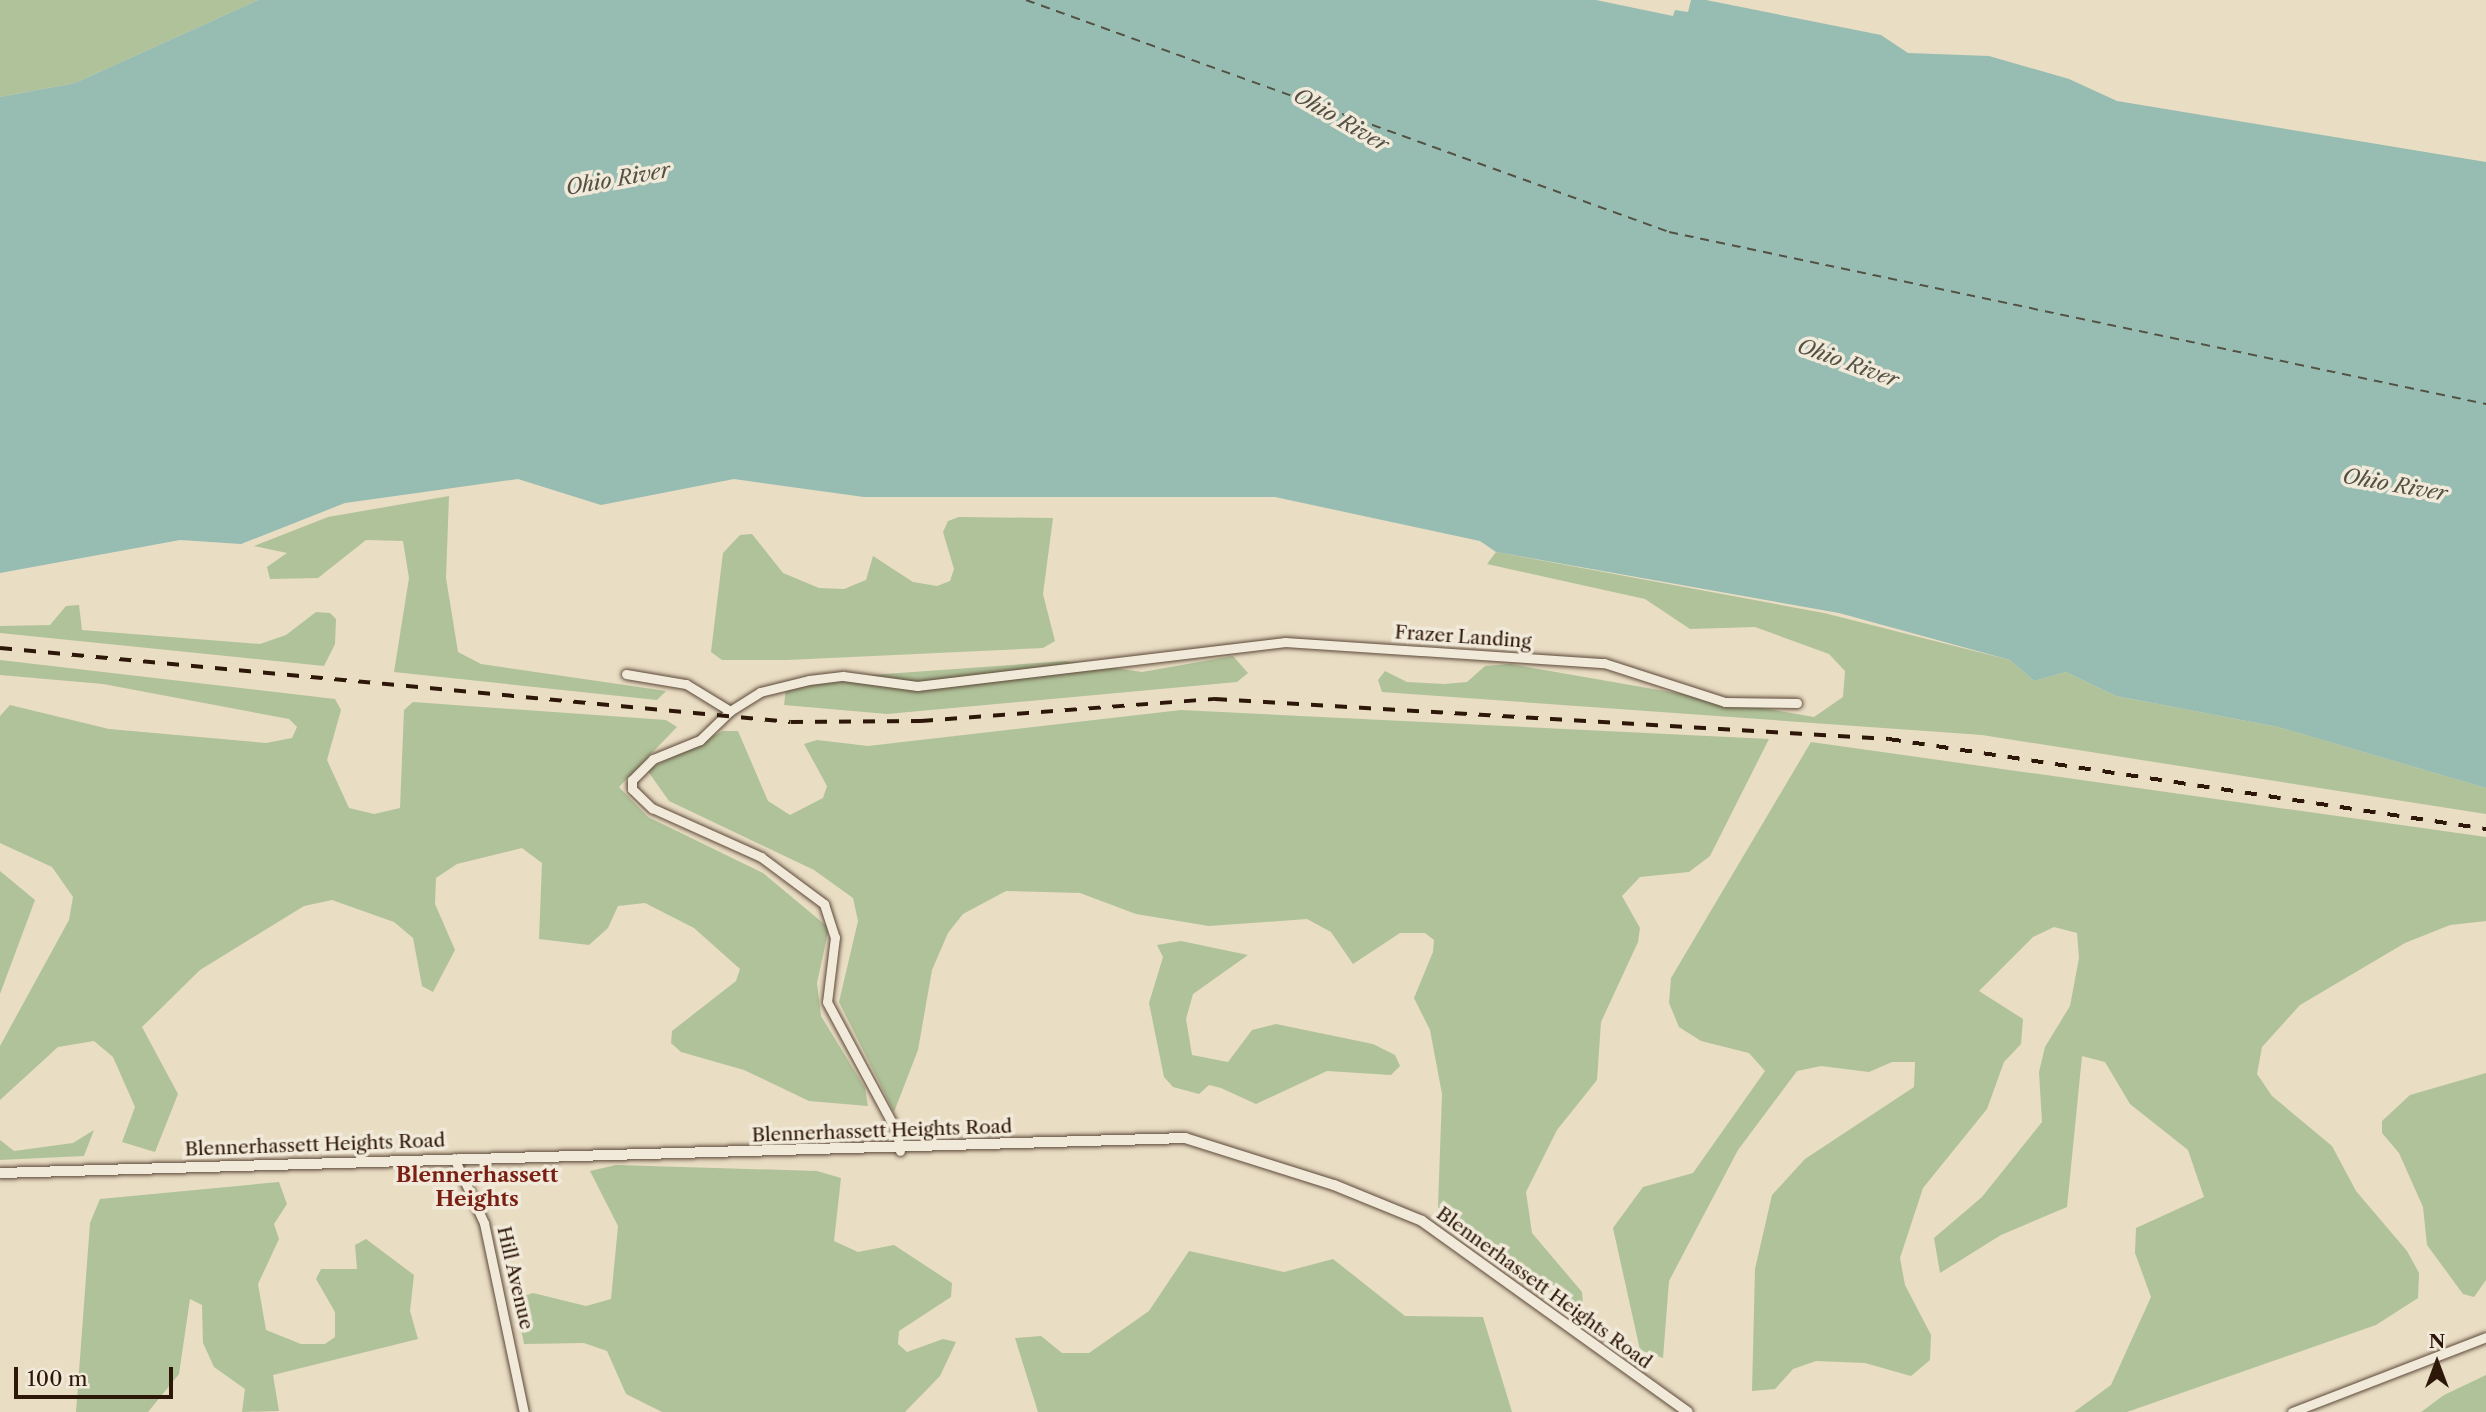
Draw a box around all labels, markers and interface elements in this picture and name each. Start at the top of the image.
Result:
water label: Ohio River [1289,83,1393,157]
water label: Ohio River [564,157,672,201]
water label: Ohio River [1794,333,1902,393]
water label: Ohio River [2341,463,2449,507]
street label: Frazer Landing [1394,621,1532,653]
street label: Blennerhassett Heights Road [751,1115,1013,1147]
street label: Blennerhassett Heights Road [184,1129,446,1161]
district label: Blennerhassett Heights [396,1162,558,1212]
street label: Blennerhassett Heights Road [1432,1202,1656,1374]
street label: Hill Avenue [492,1224,538,1332]
north arrow [2402,1328,2472,1398]
text: N [2429,1330,2445,1353]
scale bar [18,1352,177,1396]
text: 100 m [27,1366,88,1391]

